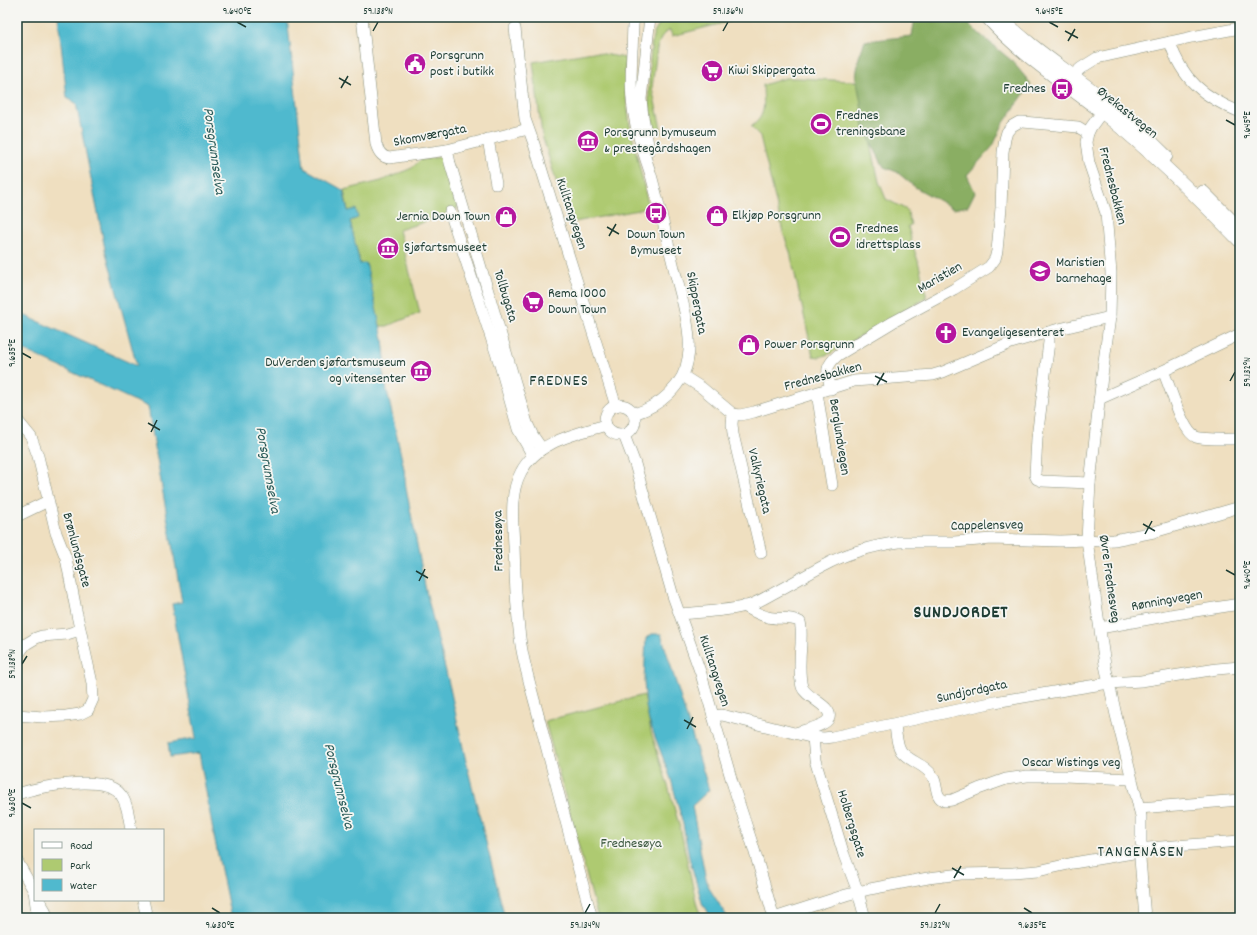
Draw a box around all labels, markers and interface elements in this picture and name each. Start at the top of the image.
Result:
text: 9.640°E [223,5,252,19]
text: 59.138°N [363,5,393,19]
text: 59.136°N [713,5,743,19]
text: 9.645°E [1035,5,1063,19]
place label: Porsgrunn post i butikk [430,46,494,82]
public building icon: Porsgrunn post i butikk [402,51,428,77]
supermarket icon: Kiwi Skippergata [699,58,725,84]
place label: Kiwi Skippergata [728,61,815,81]
bus stop icon: Frednes [1049,76,1075,102]
place label: Frednes [1003,79,1046,99]
street label: Øyekastvegen [1092,82,1162,144]
water label: Porsgrunnselva [196,106,230,197]
place label: Frednes treningsbane [836,106,905,142]
sports icon: Frednes treningsbane [808,111,834,137]
text: 9.645°E [1241,111,1255,139]
street label: Skomværgata [392,119,469,153]
place label: Porsgrunn bymuseum & prestegårdshagen [604,123,716,159]
museum icon: Porsgrunn bymuseum & prestegårdshagen [575,128,601,154]
street label: Frednesbakken [1093,145,1131,227]
street label: Kulltangvegen [550,176,592,252]
bus stop icon: Down Town Bymuseet [643,200,669,226]
shop icon: Elkjøp Porsgrunn [704,203,730,229]
shop icon: Jernia Down Town [493,204,519,230]
place label: Elkjøp Porsgrunn [732,206,821,226]
place label: Jernia Down Town [397,207,490,227]
place label: Frednes idrettsplass [856,219,921,255]
sports icon: Frednes idrettsplass [827,224,853,250]
place label: Down Town Bymuseet [627,225,685,261]
museum icon: Sjøfartsmuseet [375,235,401,261]
place label: Sjøfartsmuseet [404,238,487,258]
place label: Maristien barnehage [1056,253,1112,289]
street label: Maristien [914,257,966,299]
school or university icon: Maristien barnehage [1027,258,1053,284]
street label: Tollbugata [488,267,523,325]
street label: Skippergata [680,270,712,336]
place label: Rema 1000 Down Town [548,284,606,320]
supermarket icon: Rema 1000 Down Town [520,289,546,315]
church icon: Evangeligesenteret [933,320,959,346]
place label: Evangeligesenteret [962,323,1064,343]
shop icon: Power Porsgrunn [736,332,762,358]
place label: Power Porsgrunn [764,335,854,355]
text: 9.635°E [6,339,20,367]
place label: DuVerden sjøfartsmuseum og vitensenter [265,353,407,389]
street label: Frednesbakken [782,357,864,397]
text: 59.132°N [1241,357,1255,387]
museum icon: DuVerden sjøfartsmuseum og vitensenter [408,358,434,384]
district label: FREDNES [529,370,589,393]
street label: Berglundvegen [823,397,855,477]
water label: Porsgrunnselva [249,425,286,516]
street label: Valkyriegata [742,446,776,516]
street label: Brønlundsgate [56,510,96,590]
street label: Frednesøya [488,510,510,572]
street label: Cappelensveg [951,515,1023,537]
street label: Øvre Frednesveg [1093,534,1125,624]
text: 9.640°E [1241,560,1255,589]
street label: Rønningvegen [1130,585,1204,617]
district label: SUNDJORDET [913,601,1009,626]
street label: Kulltangvegen [693,633,735,709]
text: 59.138°N [6,649,20,679]
street label: Sundjordgata [935,675,1009,709]
water label: Porsgrunnselva [317,741,360,832]
street label: Oscar Wistings veg [1022,753,1120,773]
text: 9.630°E [6,788,20,817]
street label: Holbergsgate [831,788,871,860]
legend [34,829,164,901]
park label: Frednesøya [600,834,662,854]
text: Road [70,838,92,855]
district label: TANGENÅSEN [1098,841,1184,864]
text: Park [70,858,91,875]
text: Water [70,878,97,895]
text: 9.630°E [206,919,235,933]
text: 59.134°N [570,919,600,933]
text: 59.132°N [920,919,950,933]
text: 9.635°E [1018,919,1046,933]

